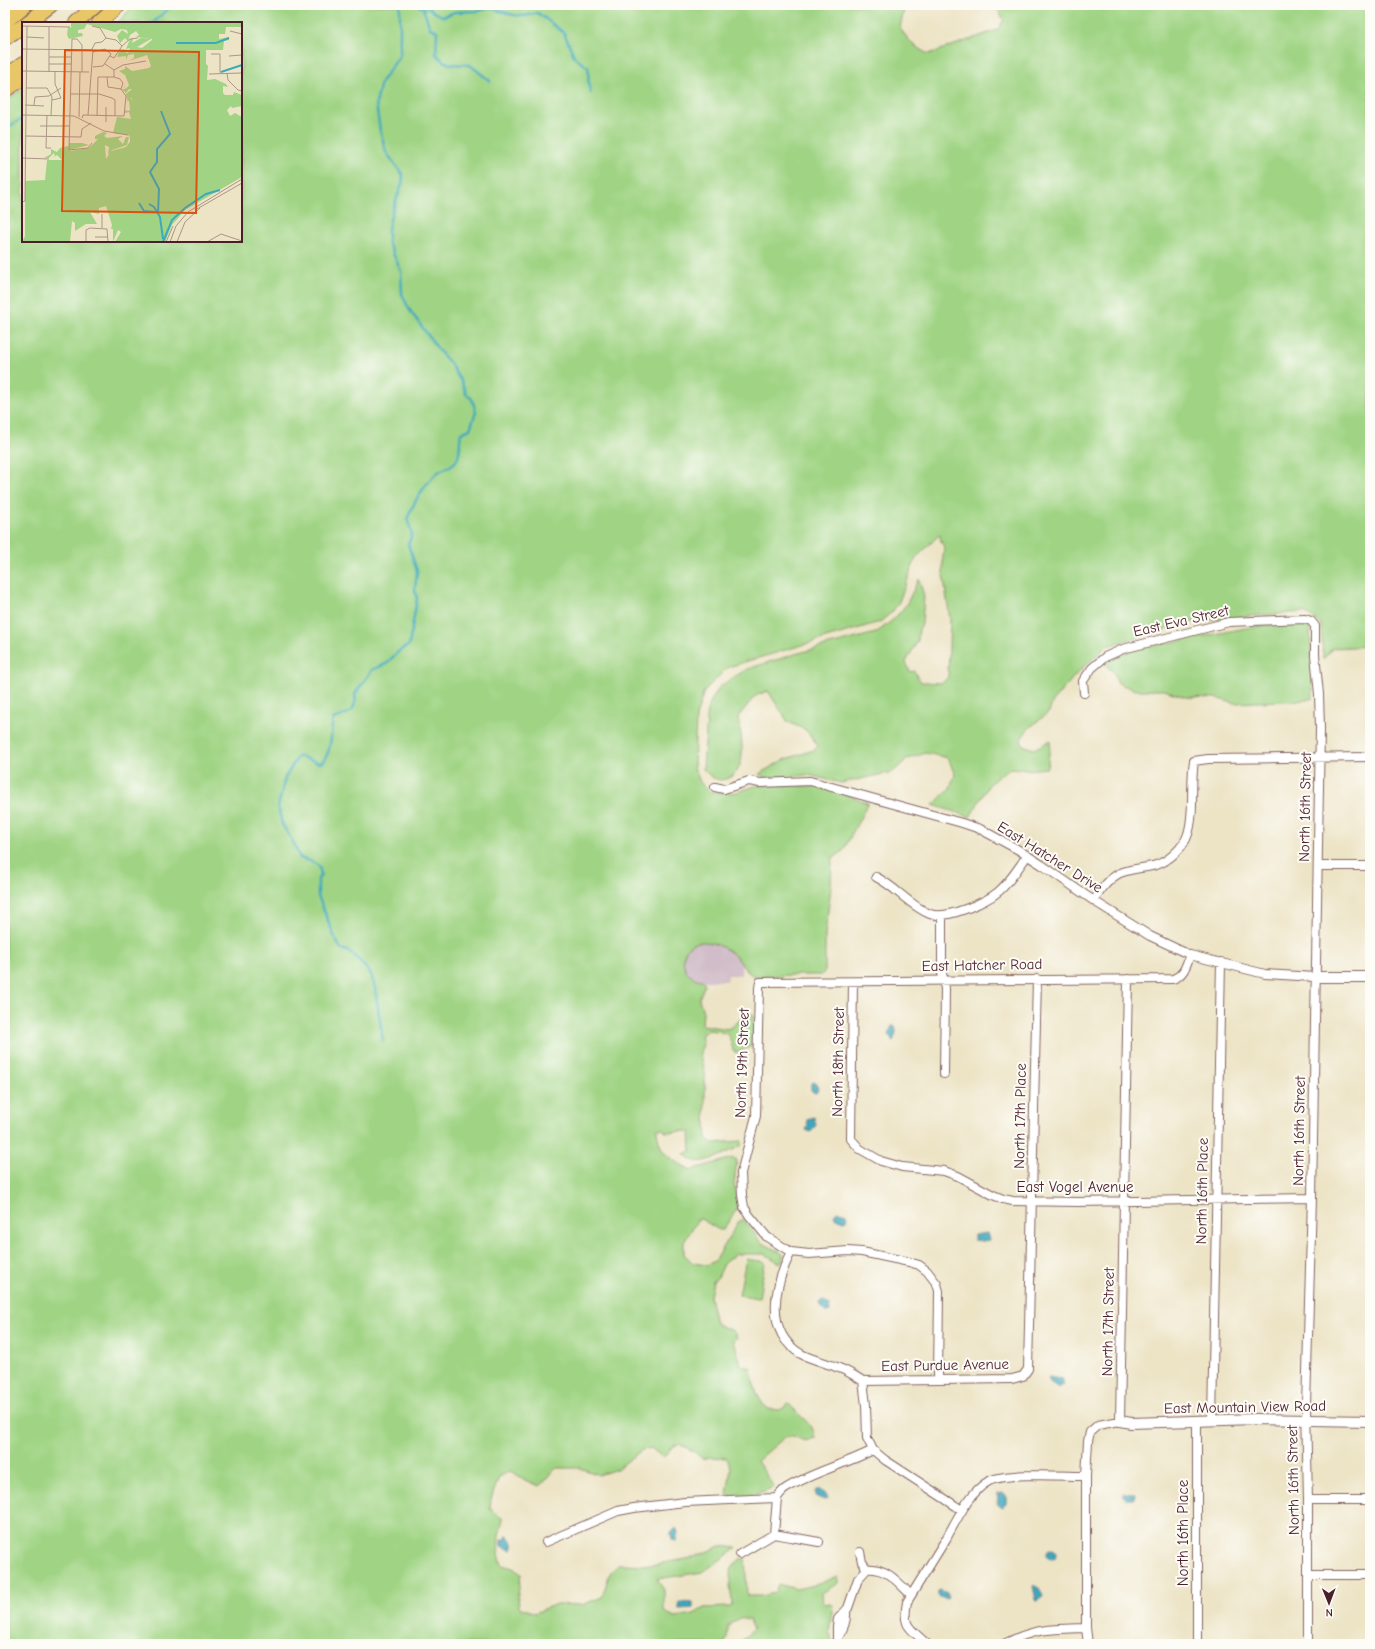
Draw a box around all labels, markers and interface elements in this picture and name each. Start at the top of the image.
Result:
inset map [22,22,242,242]
street label: East Eva Street [1131,601,1231,641]
street label: North 16th Street [1295,751,1315,862]
street label: East Hatcher Drive [994,817,1106,897]
street label: East Hatcher Road [921,955,1043,975]
street label: North 18th Street [828,1006,848,1117]
street label: North 19th Street [731,1007,753,1118]
street label: North 17th Place [1010,1063,1030,1169]
street label: North 16th Street [1289,1075,1309,1186]
street label: North 16th Place [1192,1137,1212,1244]
street label: East Vogel Avenue [1017,1178,1134,1196]
street label: North 17th Street [1098,1267,1118,1377]
street label: East Purdue Avenue [881,1355,1009,1375]
street label: East Mountain View Road [1164,1397,1326,1417]
street label: North 16th Street [1283,1424,1303,1535]
street label: North 16th Place [1174,1479,1192,1586]
north arrow [1309,1583,1349,1623]
text: N [1325,1606,1333,1619]

